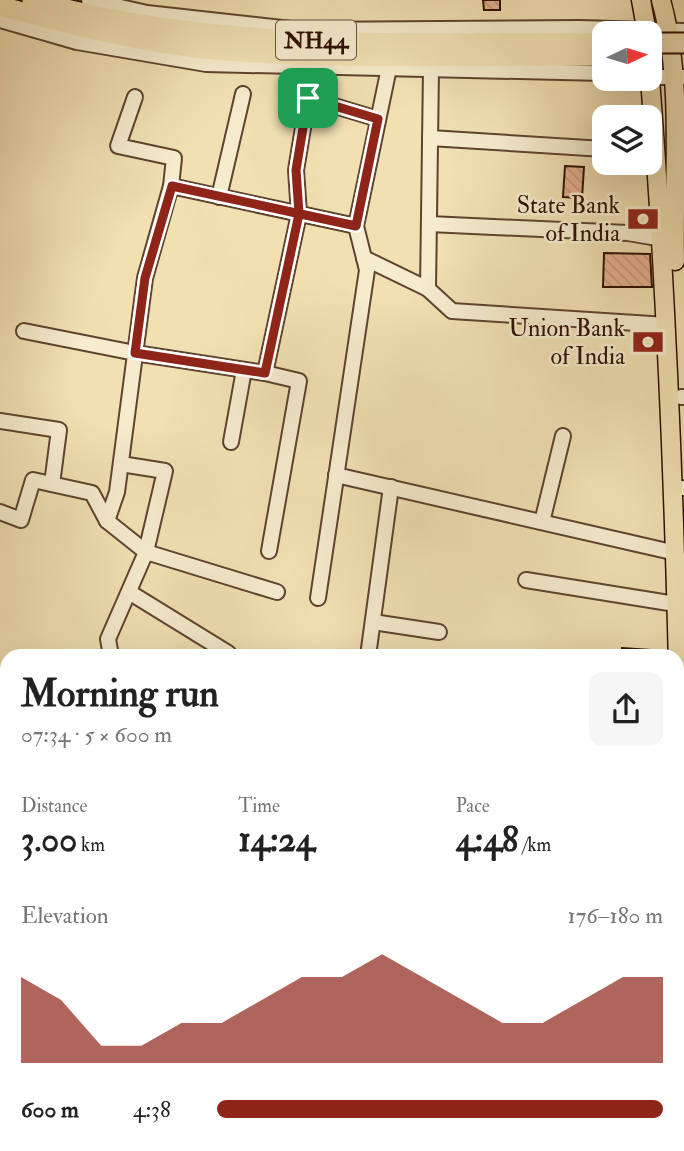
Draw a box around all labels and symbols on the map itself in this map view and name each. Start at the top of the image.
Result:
road number: NH44 [276,20,356,60]
north arrow [592,21,662,91]
pin [278,68,338,128]
place label: State Bank of India [517,190,621,249]
bank icon: State Bank of India [626,202,660,236]
place label: Union Bank of India [508,313,626,372]
bank icon: Union Bank of India [631,325,665,359]

